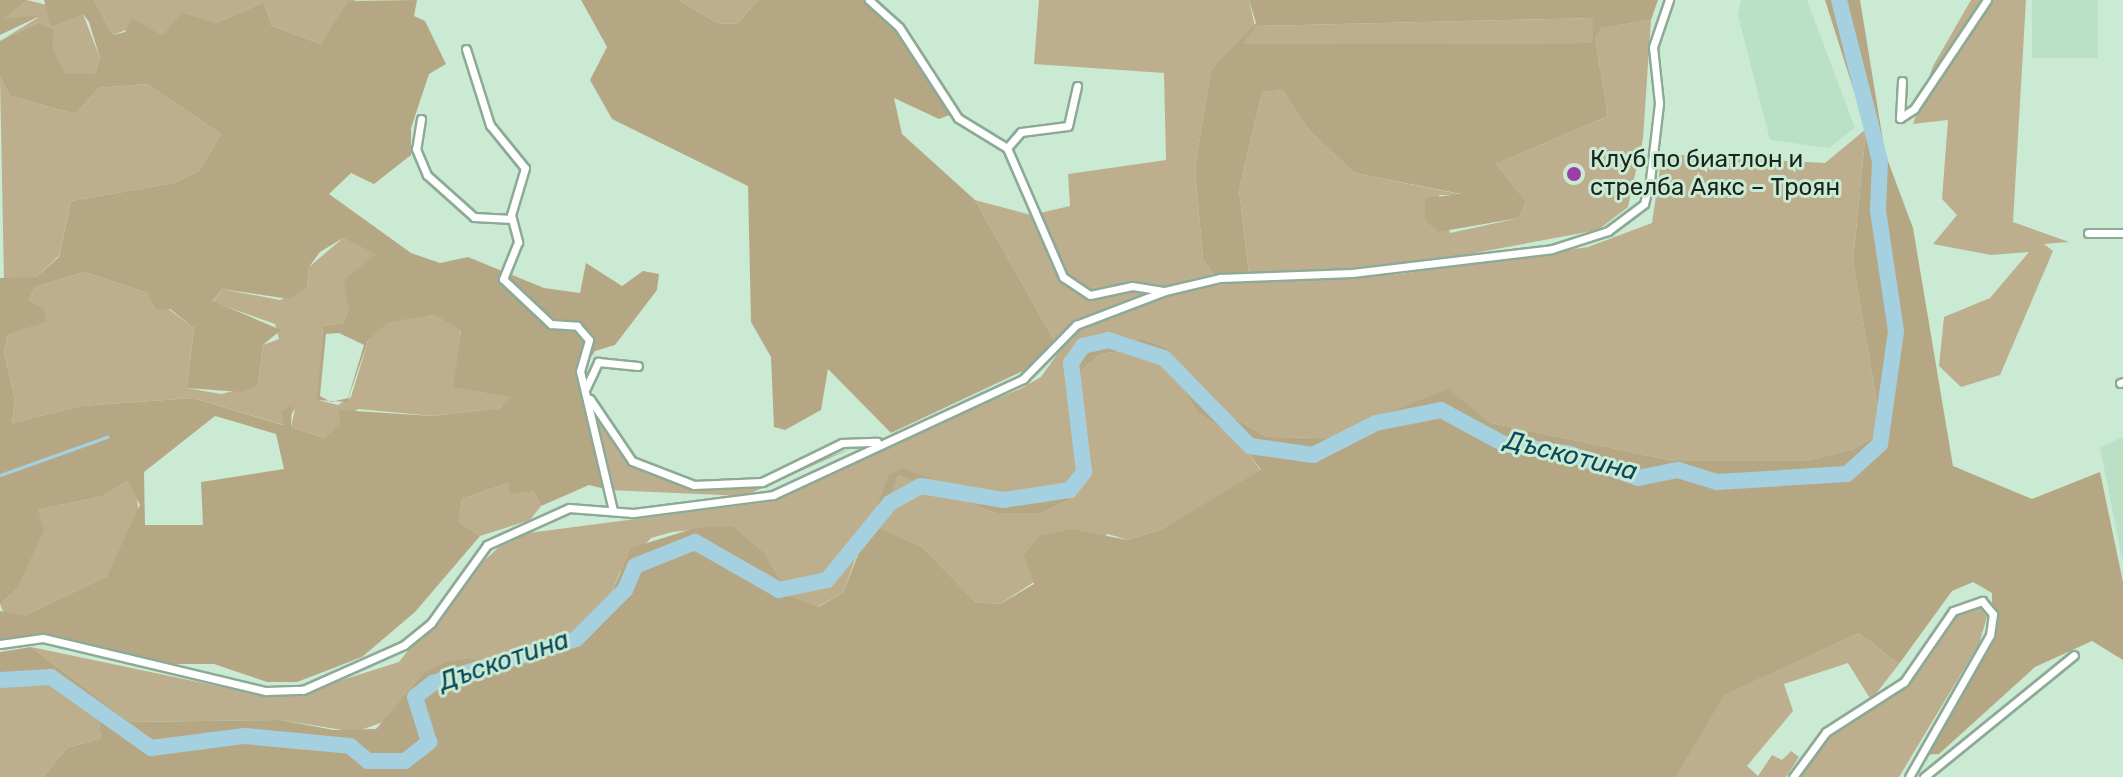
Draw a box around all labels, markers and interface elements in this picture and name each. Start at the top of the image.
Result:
place label: Клуб по биатлон и стрелба Аякс – Троян [1590,146,1840,202]
marker: Клуб по биатлон и стрелба Аякс – Троян [1565,165,1583,183]
water label: Дъскотина [1501,424,1641,488]
water label: Дъскотина [435,624,573,698]

